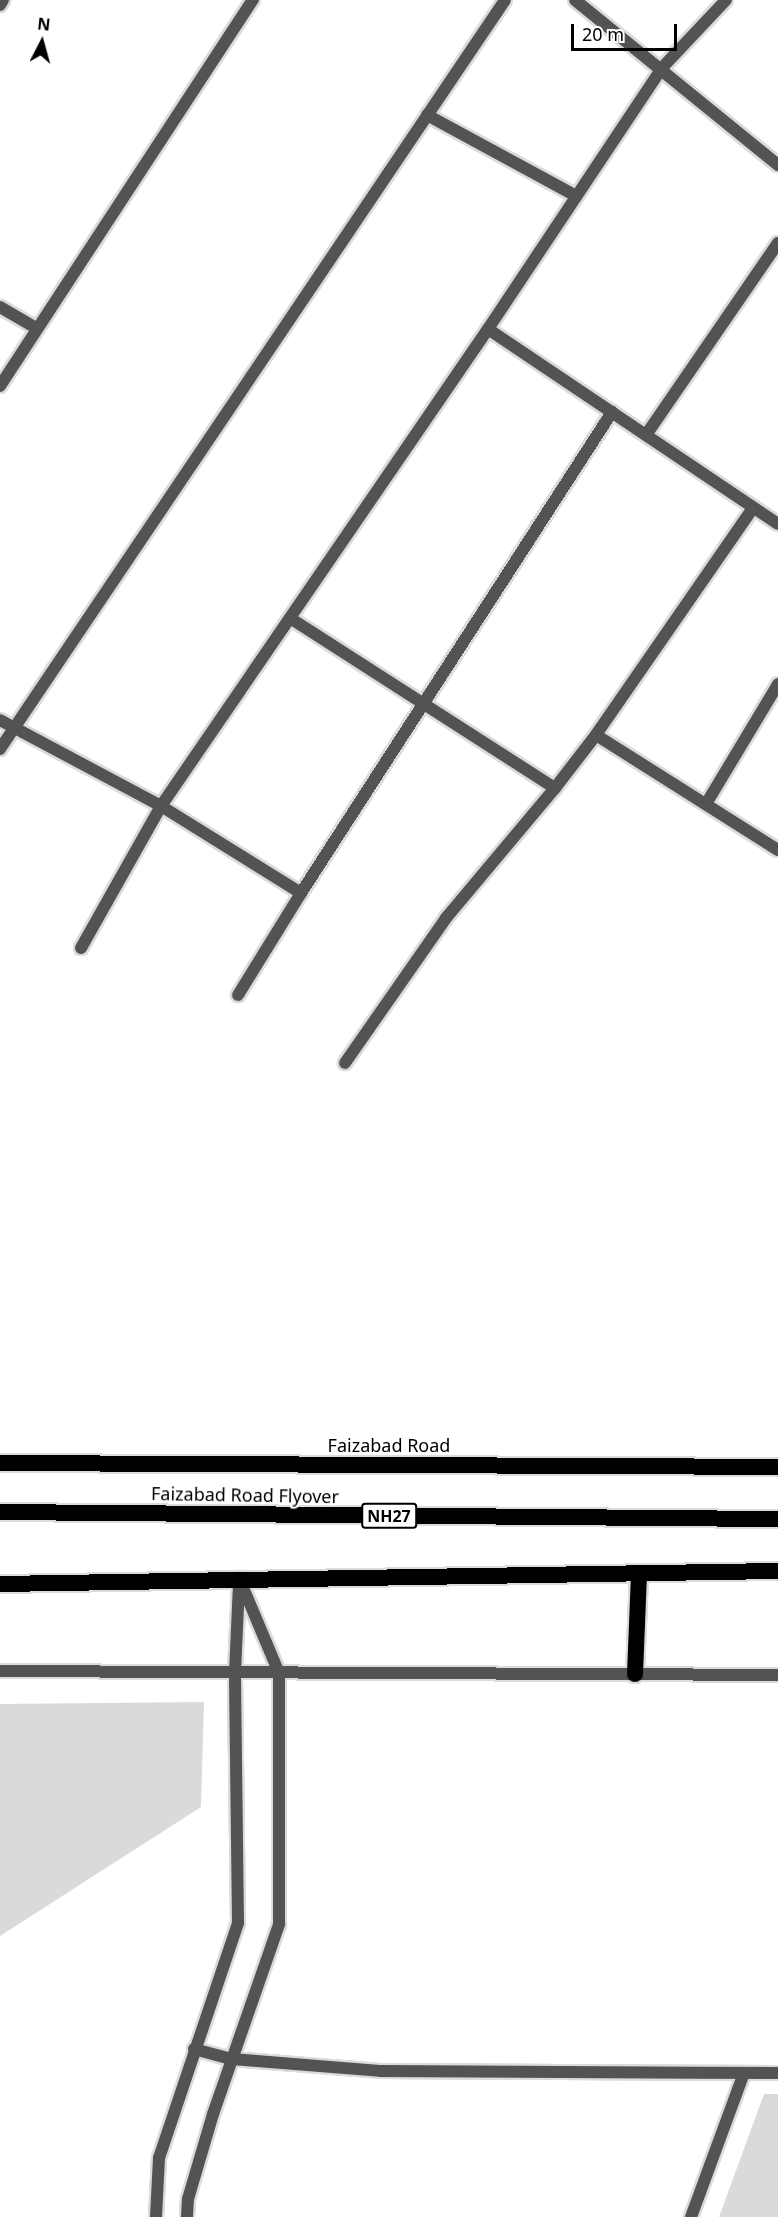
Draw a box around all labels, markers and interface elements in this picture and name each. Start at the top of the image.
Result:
north arrow [12,12,72,72]
text: N [36,12,51,36]
scale bar [574,12,680,50]
text: 20 m [582,22,624,46]
street label: Faizabad Road [328,1434,450,1456]
street label: Faizabad Road Flyover [151,1483,339,1507]
road number: NH27 [360,1503,418,1529]

